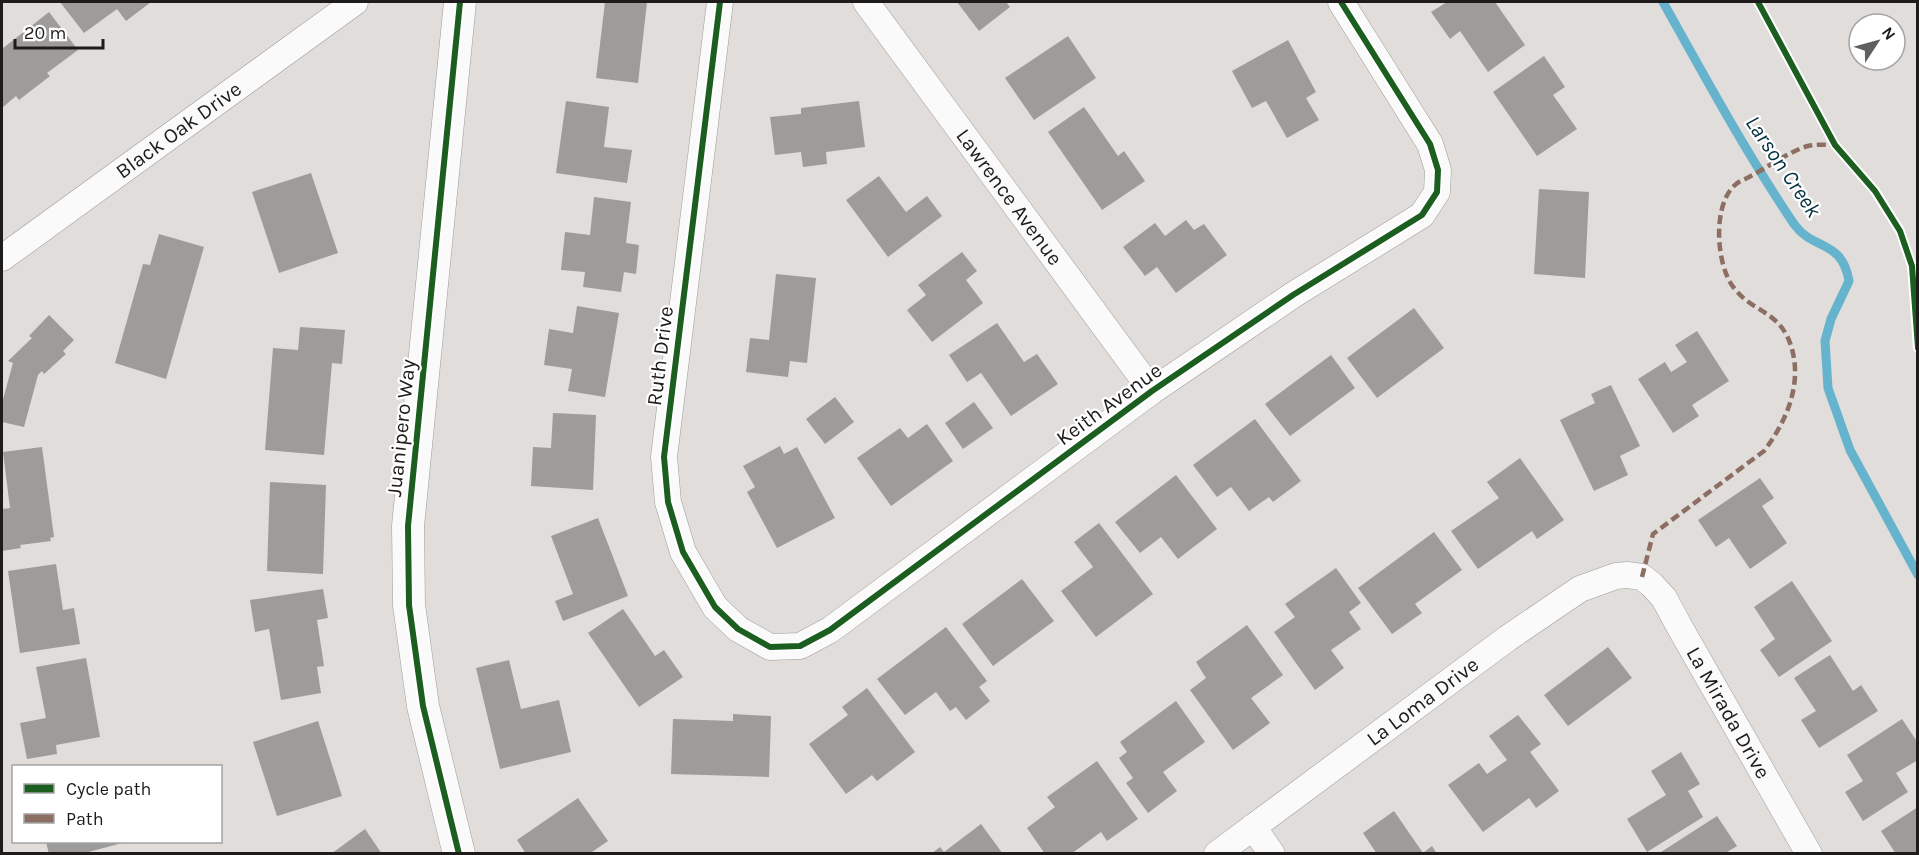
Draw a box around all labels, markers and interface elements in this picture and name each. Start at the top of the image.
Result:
scale bar [15,12,104,50]
north arrow [1847,12,1907,72]
text: 20 m [24,22,66,44]
text: N [1878,23,1900,44]
street label: Black Oak Drive [111,76,246,184]
water label: Larson Creek [1740,111,1827,223]
street label: Lawrence Avenue [951,124,1067,270]
street label: Ruth Drive [642,305,678,407]
street label: Juanipero Way [382,358,420,498]
street label: Keith Avenue [1052,358,1166,450]
street label: La Mirada Drive [1681,643,1775,783]
street label: La Loma Drive [1362,652,1483,751]
legend [12,765,222,843]
text: Cycle path [66,778,151,800]
text: Path [66,808,104,830]

